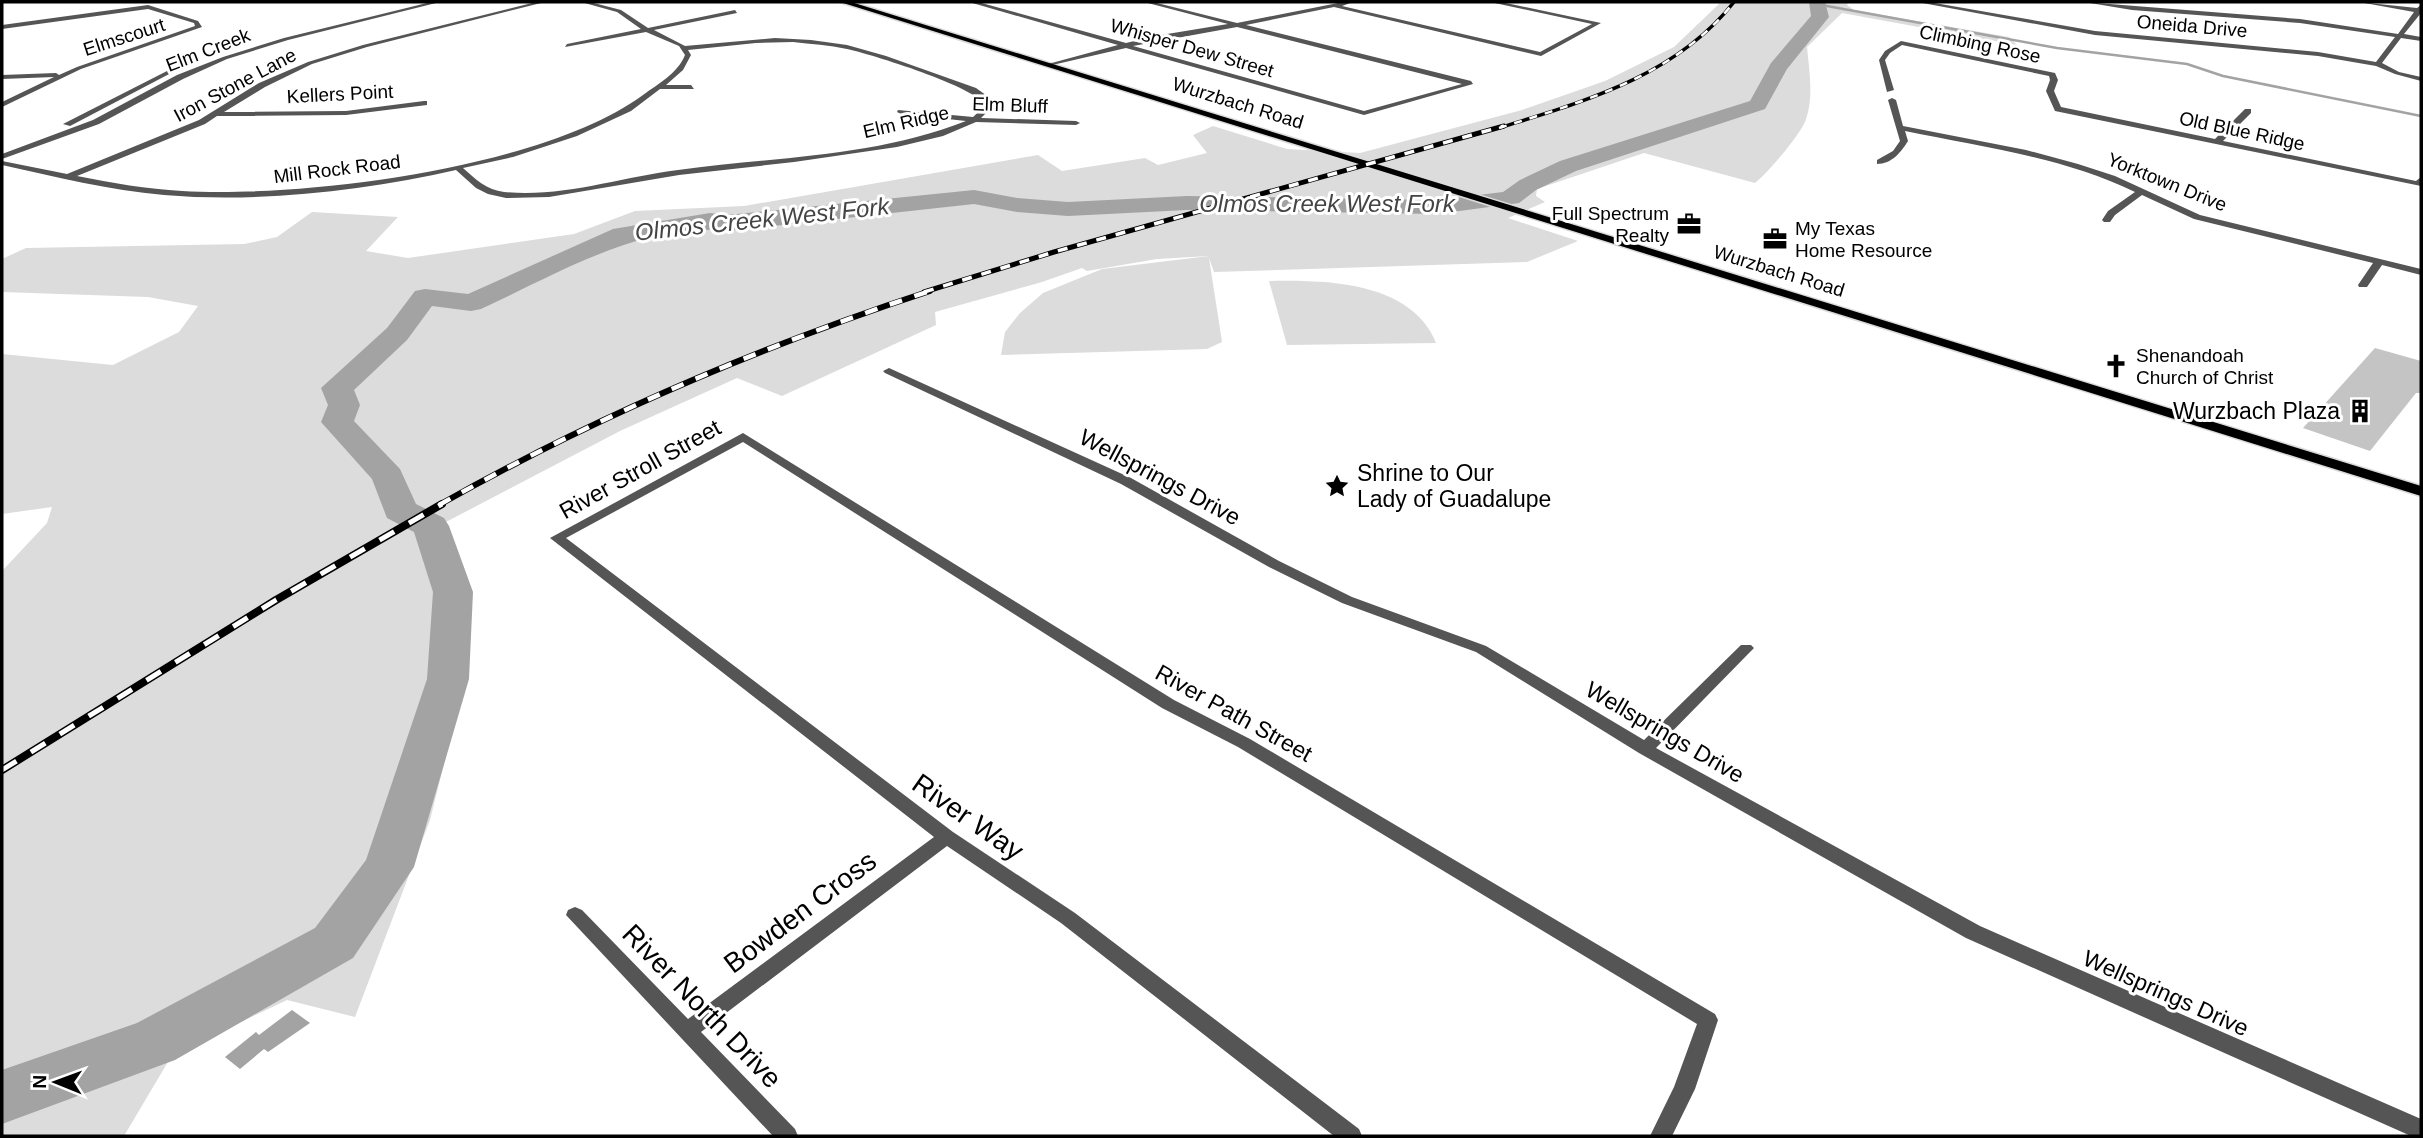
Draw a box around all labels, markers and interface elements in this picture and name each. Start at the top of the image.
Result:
street label: Oneida Drive [2136,11,2248,41]
street label: Elmscourt [81,14,168,60]
street label: Whisper Dew Street [1108,15,1277,82]
street label: Climbing Rose [1917,21,2043,67]
street label: Elm Creek [163,24,254,76]
street label: Iron Stone Lane [170,44,300,126]
street label: Wurzbach Road [1170,73,1306,133]
street label: Kellers Point [286,81,395,107]
street label: Elm Bluff [972,93,1049,117]
street label: Elm Ridge [861,102,951,142]
street label: Old Blue Ridge [2177,107,2307,155]
street label: Yorktown Drive [2104,148,2230,216]
street label: Mill Rock Road [272,151,402,187]
water label: Olmos Creek West Fork [1199,190,1457,217]
water label: Olmos Creek West Fork [633,192,892,246]
place label: Full Spectrum Realty [1552,203,1669,246]
office icon: Full Spectrum Realty [1675,210,1703,238]
place label: My Texas Home Resource [1795,218,1932,261]
office icon: My Texas Home Resource [1761,225,1789,253]
street label: Wurzbach Road [1711,241,1847,301]
place label: Shenandoah Church of Christ [2136,345,2274,388]
church icon: Shenandoah Church of Christ [2102,352,2130,380]
building icon: Wurzbach Plaza [2346,397,2374,425]
place label: Wurzbach Plaza [2173,398,2340,424]
street label: River Stroll Street [555,414,726,524]
street label: Wellsprings Drive [1075,424,1245,530]
place label: Shrine to Our Lady of Guadalupe [1357,460,1551,512]
place icon: Shrine to Our Lady of Guadalupe [1323,472,1351,500]
street label: River Path Street [1151,659,1317,767]
street label: Wellsprings Drive [1581,676,1749,788]
street label: River Way [907,768,1029,866]
street label: Bowden Cross [718,845,882,979]
street label: River North Drive [616,918,788,1094]
street label: Wellsprings Drive [2079,945,2253,1041]
north arrow [21,1047,91,1117]
text: N [29,1075,50,1089]

